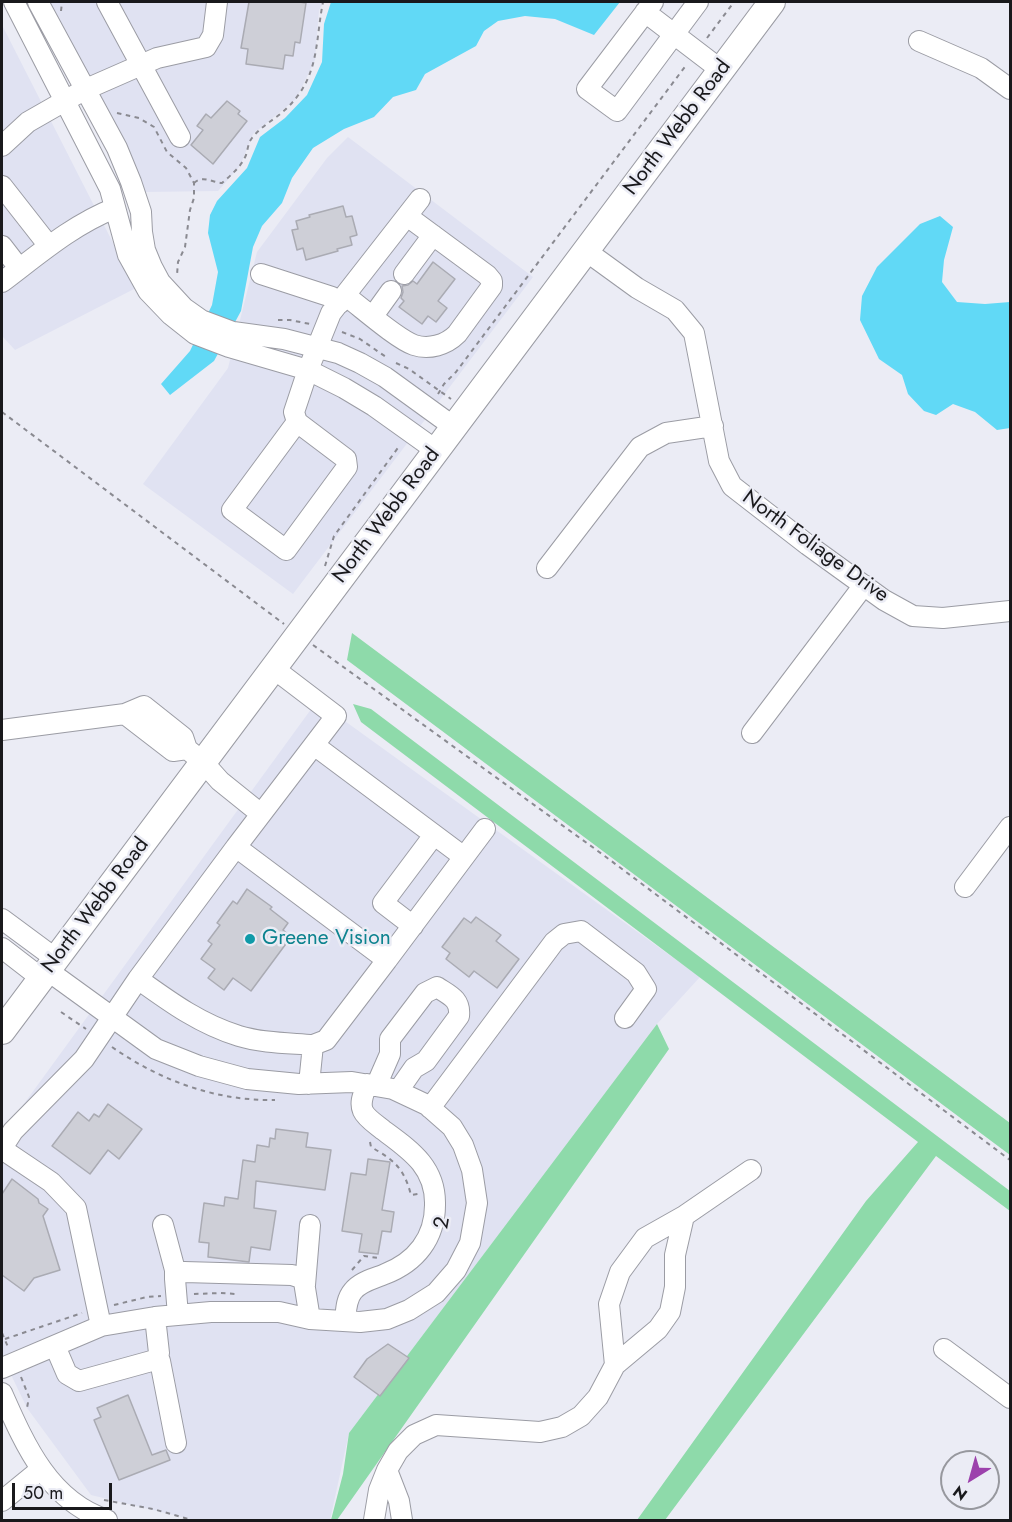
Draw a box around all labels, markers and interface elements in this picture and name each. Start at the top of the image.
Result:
street label: North Webb Road [619,55,737,201]
street label: North Webb Road [328,443,446,589]
street label: North Foliage Drive [737,485,893,609]
street label: North Webb Road [37,833,155,979]
place label: Greene Vision [262,926,391,952]
marker: Greene Vision [243,932,257,946]
street label: 2 [430,1215,456,1231]
north arrow [940,1450,1000,1510]
scale bar [15,1471,116,1509]
text: 50 m [23,1480,63,1506]
text: N [948,1480,972,1506]

